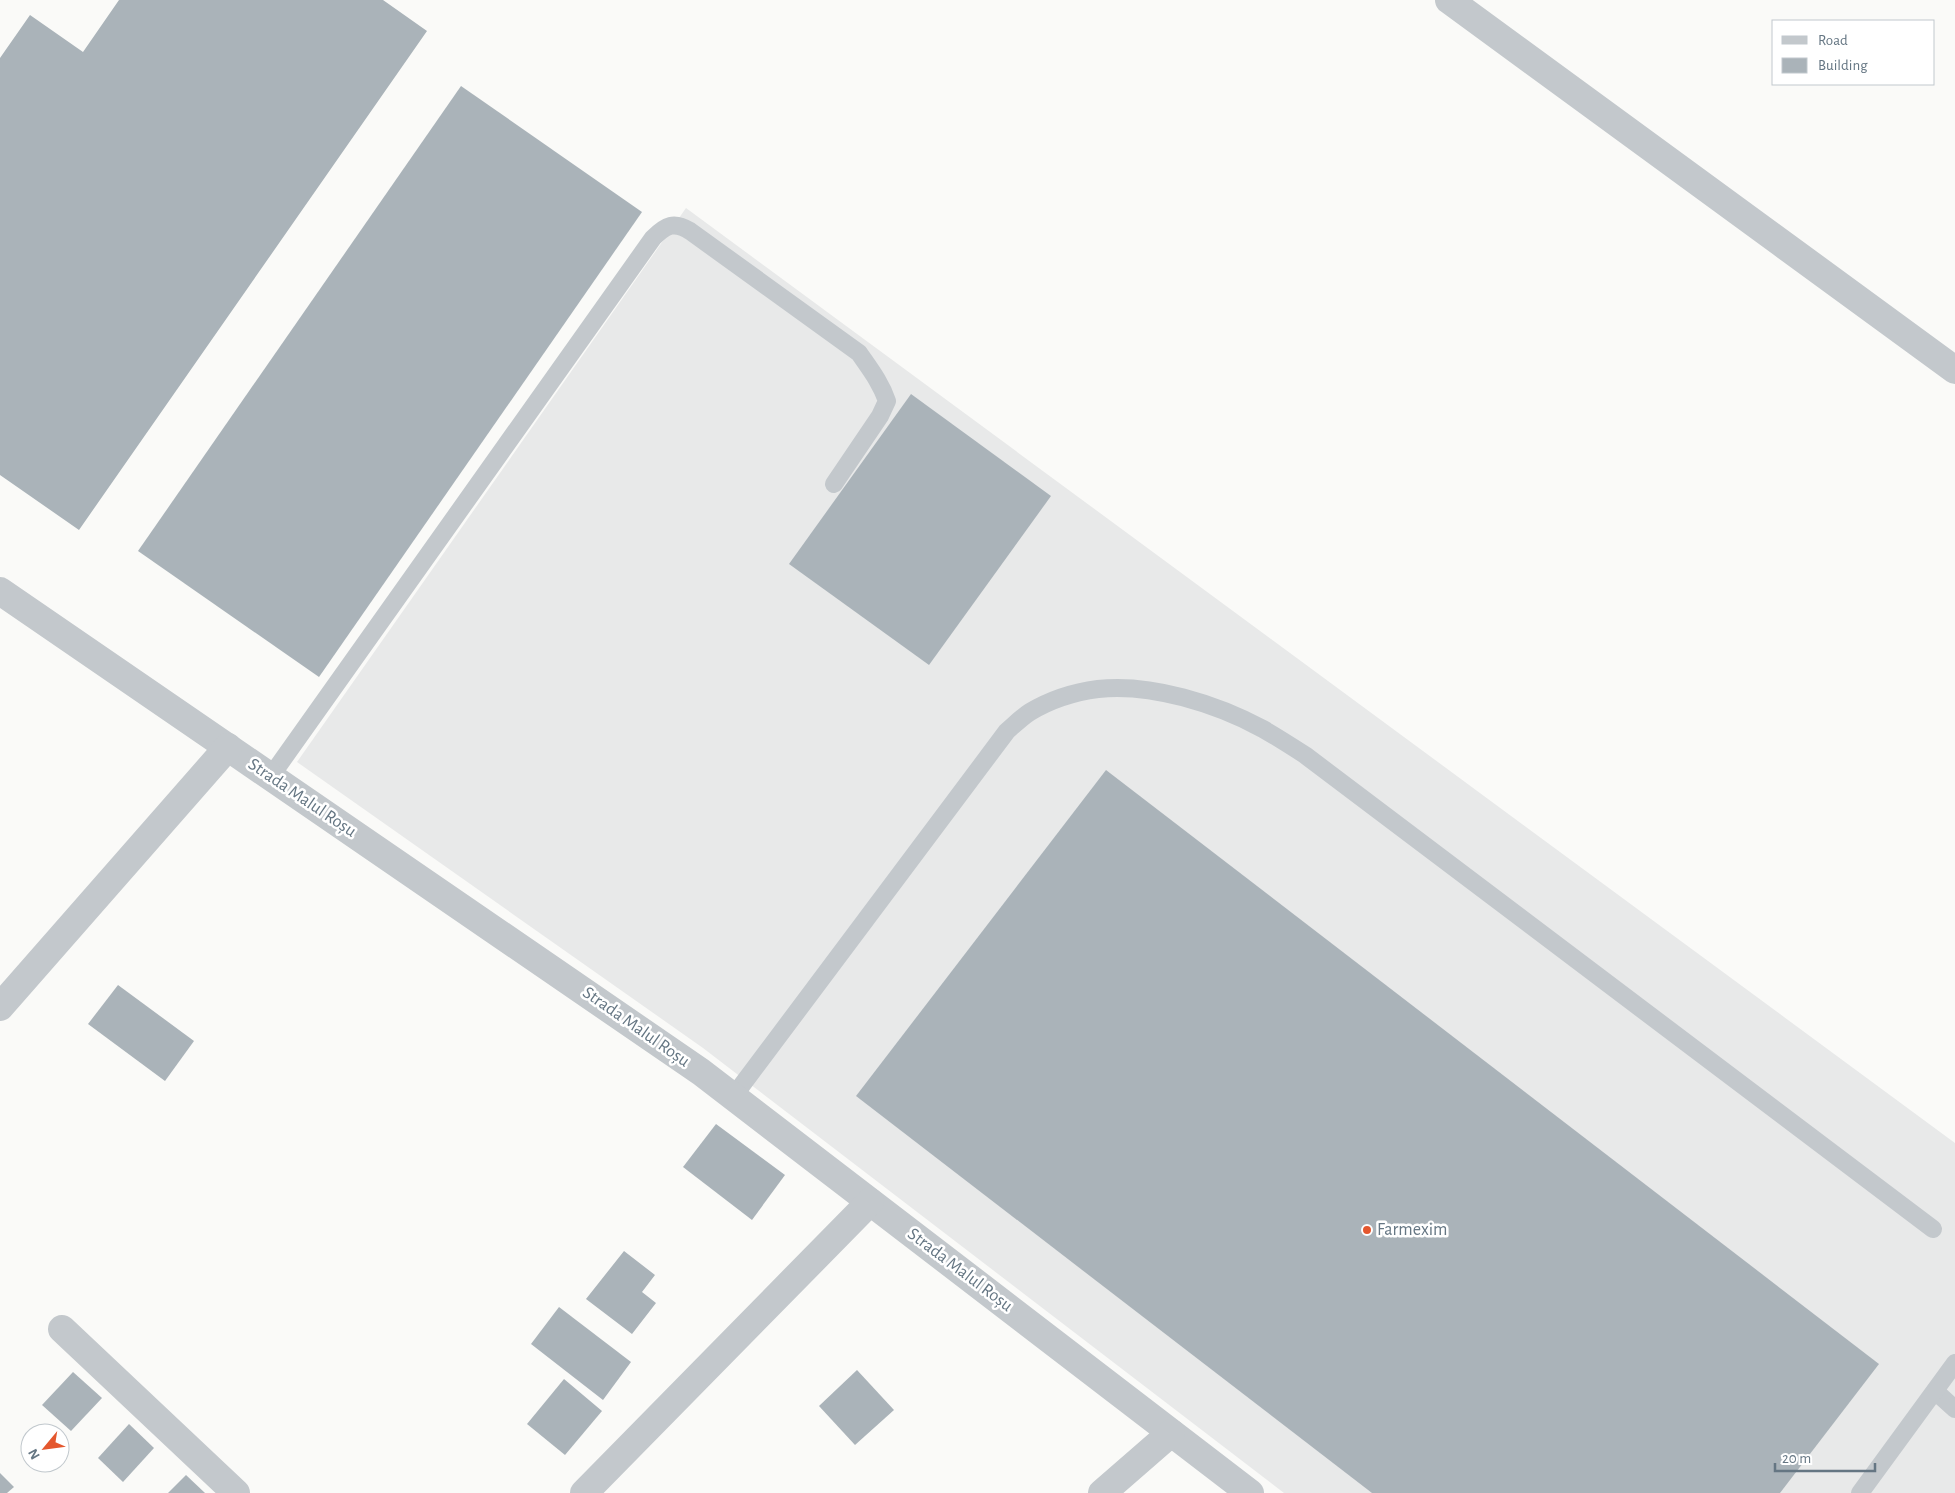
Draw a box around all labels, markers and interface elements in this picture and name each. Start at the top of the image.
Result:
legend [1772,20,1935,85]
text: Road [1818,33,1848,48]
text: Building [1818,58,1868,73]
street label: Strada Malul Roșu [244,755,359,842]
street label: Strada Malul Roșu [579,983,693,1071]
place label: Farmexim [1377,1221,1448,1239]
marker: Farmexim [1361,1224,1373,1236]
street label: Strada Malul Roșu [904,1225,1016,1316]
north arrow [20,1423,70,1473]
scale bar [1775,1440,1875,1472]
text: N [26,1446,43,1461]
text: 20 m [1782,1451,1811,1466]

